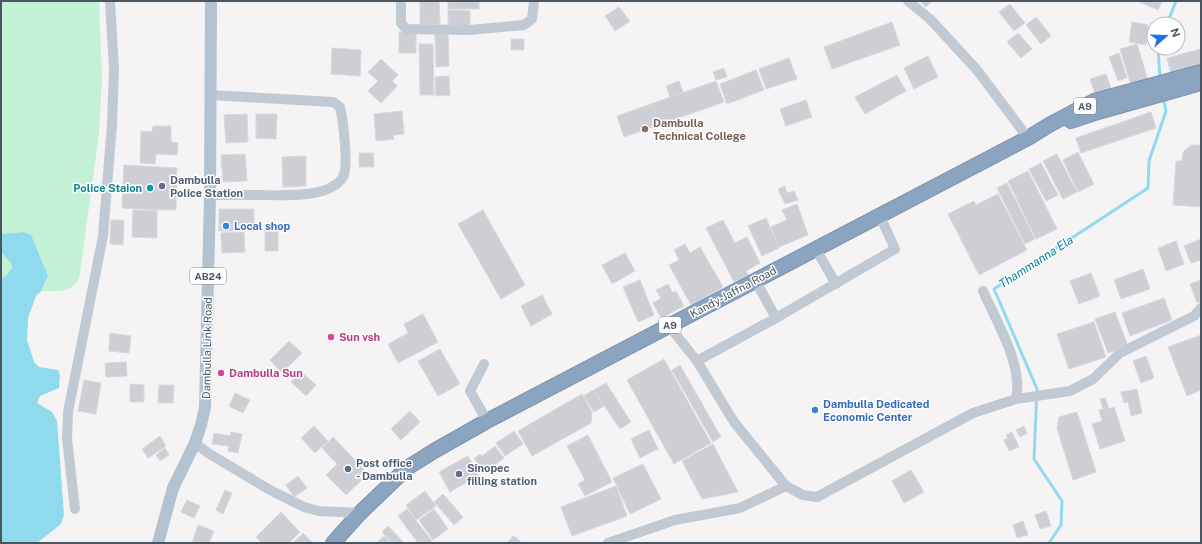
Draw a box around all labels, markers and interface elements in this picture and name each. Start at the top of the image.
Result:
north arrow [1146,16,1186,56]
text: N [1168,26,1183,39]
road number: A9 [1074,98,1096,114]
place label: Dambulla Technical College [653,117,746,142]
marker: Dambulla Technical College [640,124,650,134]
place label: Dambulla Police Station [170,174,243,199]
marker: Dambulla Police Station [157,181,167,191]
place label: Police Staion [73,182,142,194]
marker: Police Staion [145,183,155,193]
place label: Local shop [234,220,291,232]
marker: Local shop [221,221,231,231]
water label: Thammanna Ela [996,233,1076,291]
street label: Kandy-Jaffna Road [688,264,778,320]
road number: AB24 [190,268,226,284]
street label: Dambulla Link Road [200,297,214,399]
road number: A9 [659,317,681,333]
place label: Sun vsh [339,331,380,343]
marker: Sun vsh [326,332,336,342]
place label: Dambulla Sun [229,367,303,379]
marker: Dambulla Sun [216,368,226,378]
place label: Dambulla Dedicated Economic Center [823,398,929,423]
marker: Dambulla Dedicated Economic Center [810,405,820,415]
place label: Post office - Dambulla [356,457,412,482]
place label: Sinopec filling station [467,462,537,487]
marker: Post office - Dambulla [343,464,353,474]
marker: Sinopec filling station [454,469,464,479]

